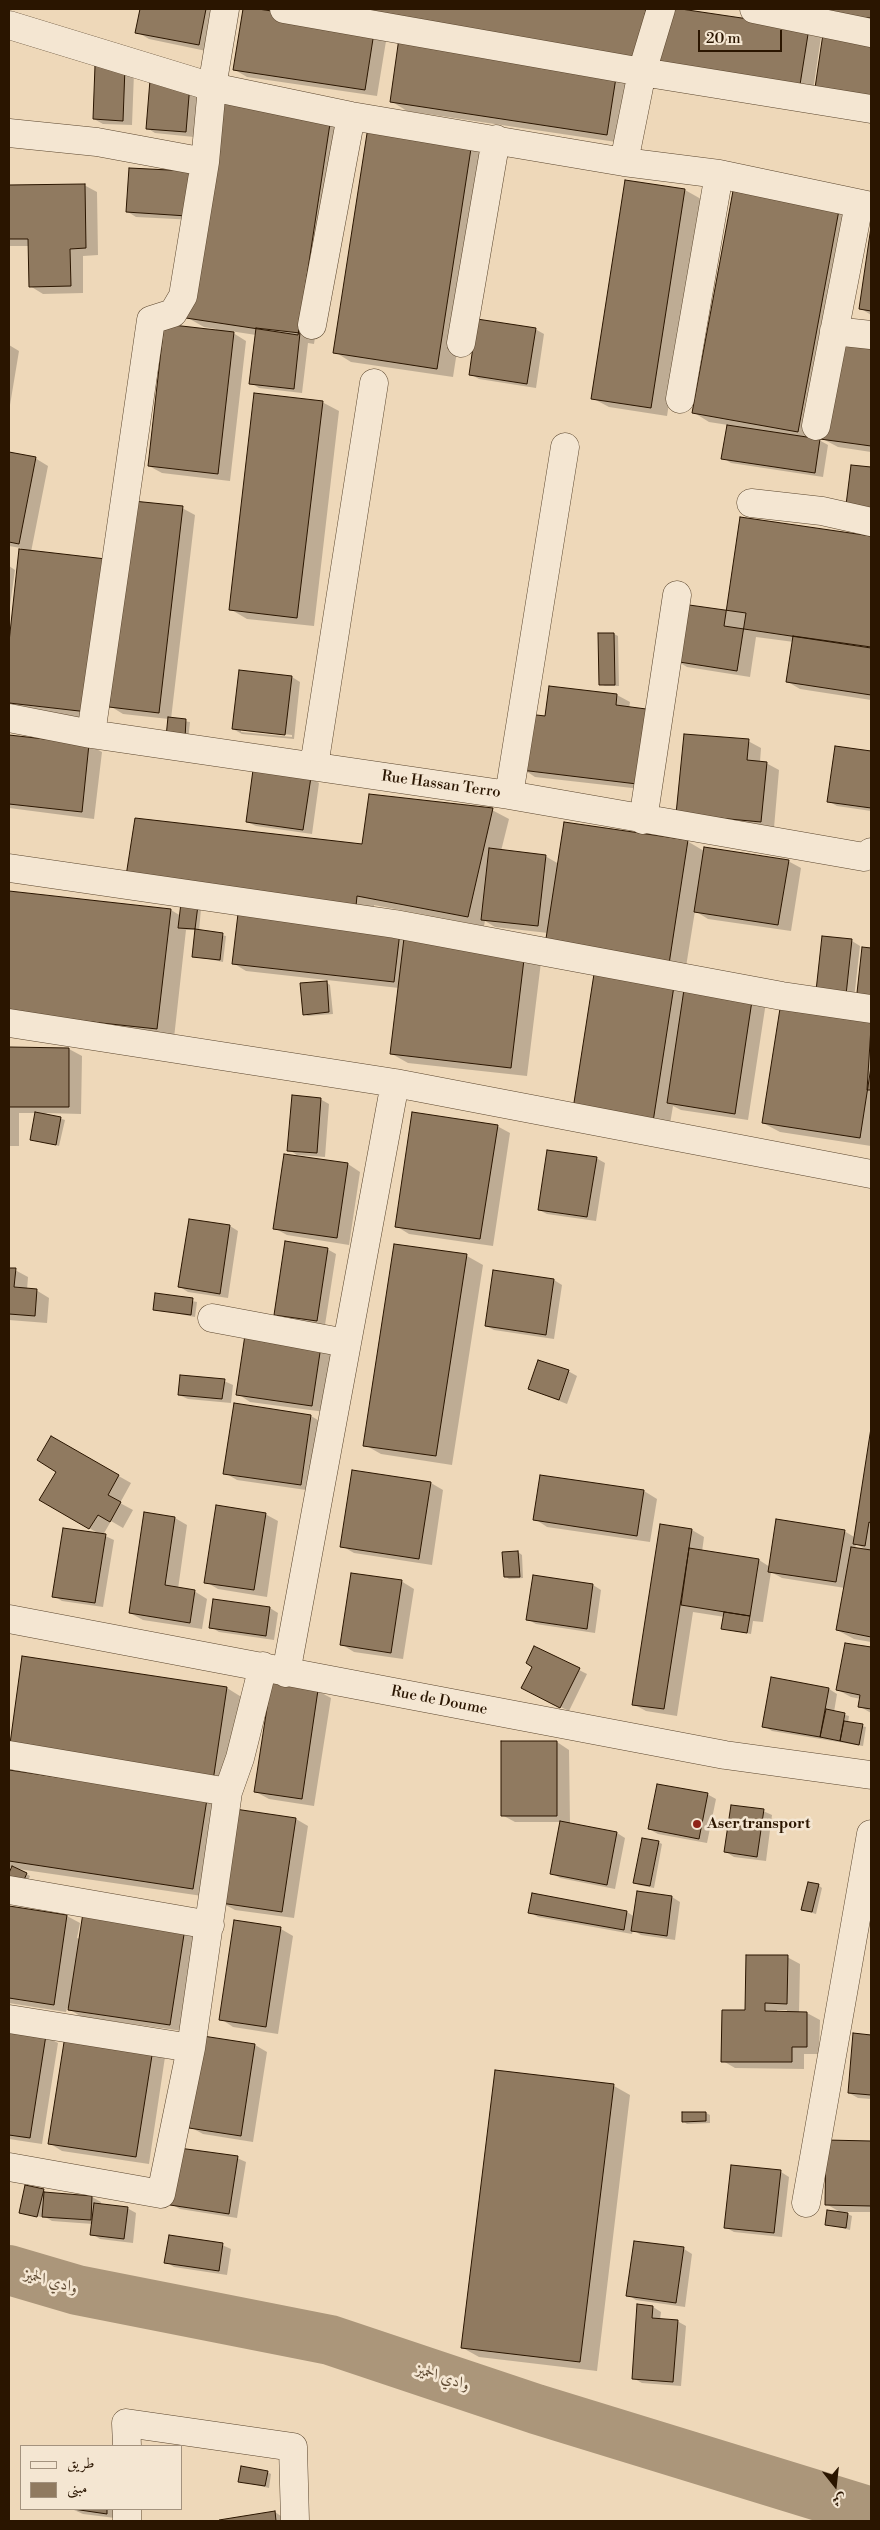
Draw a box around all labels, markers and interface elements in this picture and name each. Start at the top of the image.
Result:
scale bar [700,20,784,52]
text: 20 m [706,29,741,48]
street label: Rue Hassan Terro [380,768,502,802]
street label: Rue de Doume [389,1683,489,1719]
place label: Aser transport [707,1815,810,1833]
marker: Aser transport [691,1818,703,1830]
water label: وادي الحميز [22,2265,80,2299]
water label: وادي الحميز [414,2360,472,2396]
legend [20,2445,182,2510]
text: طريق [67,2454,94,2473]
north arrow [810,2460,860,2510]
text: مبنى [67,2479,87,2498]
text: ش [830,2489,848,2510]

